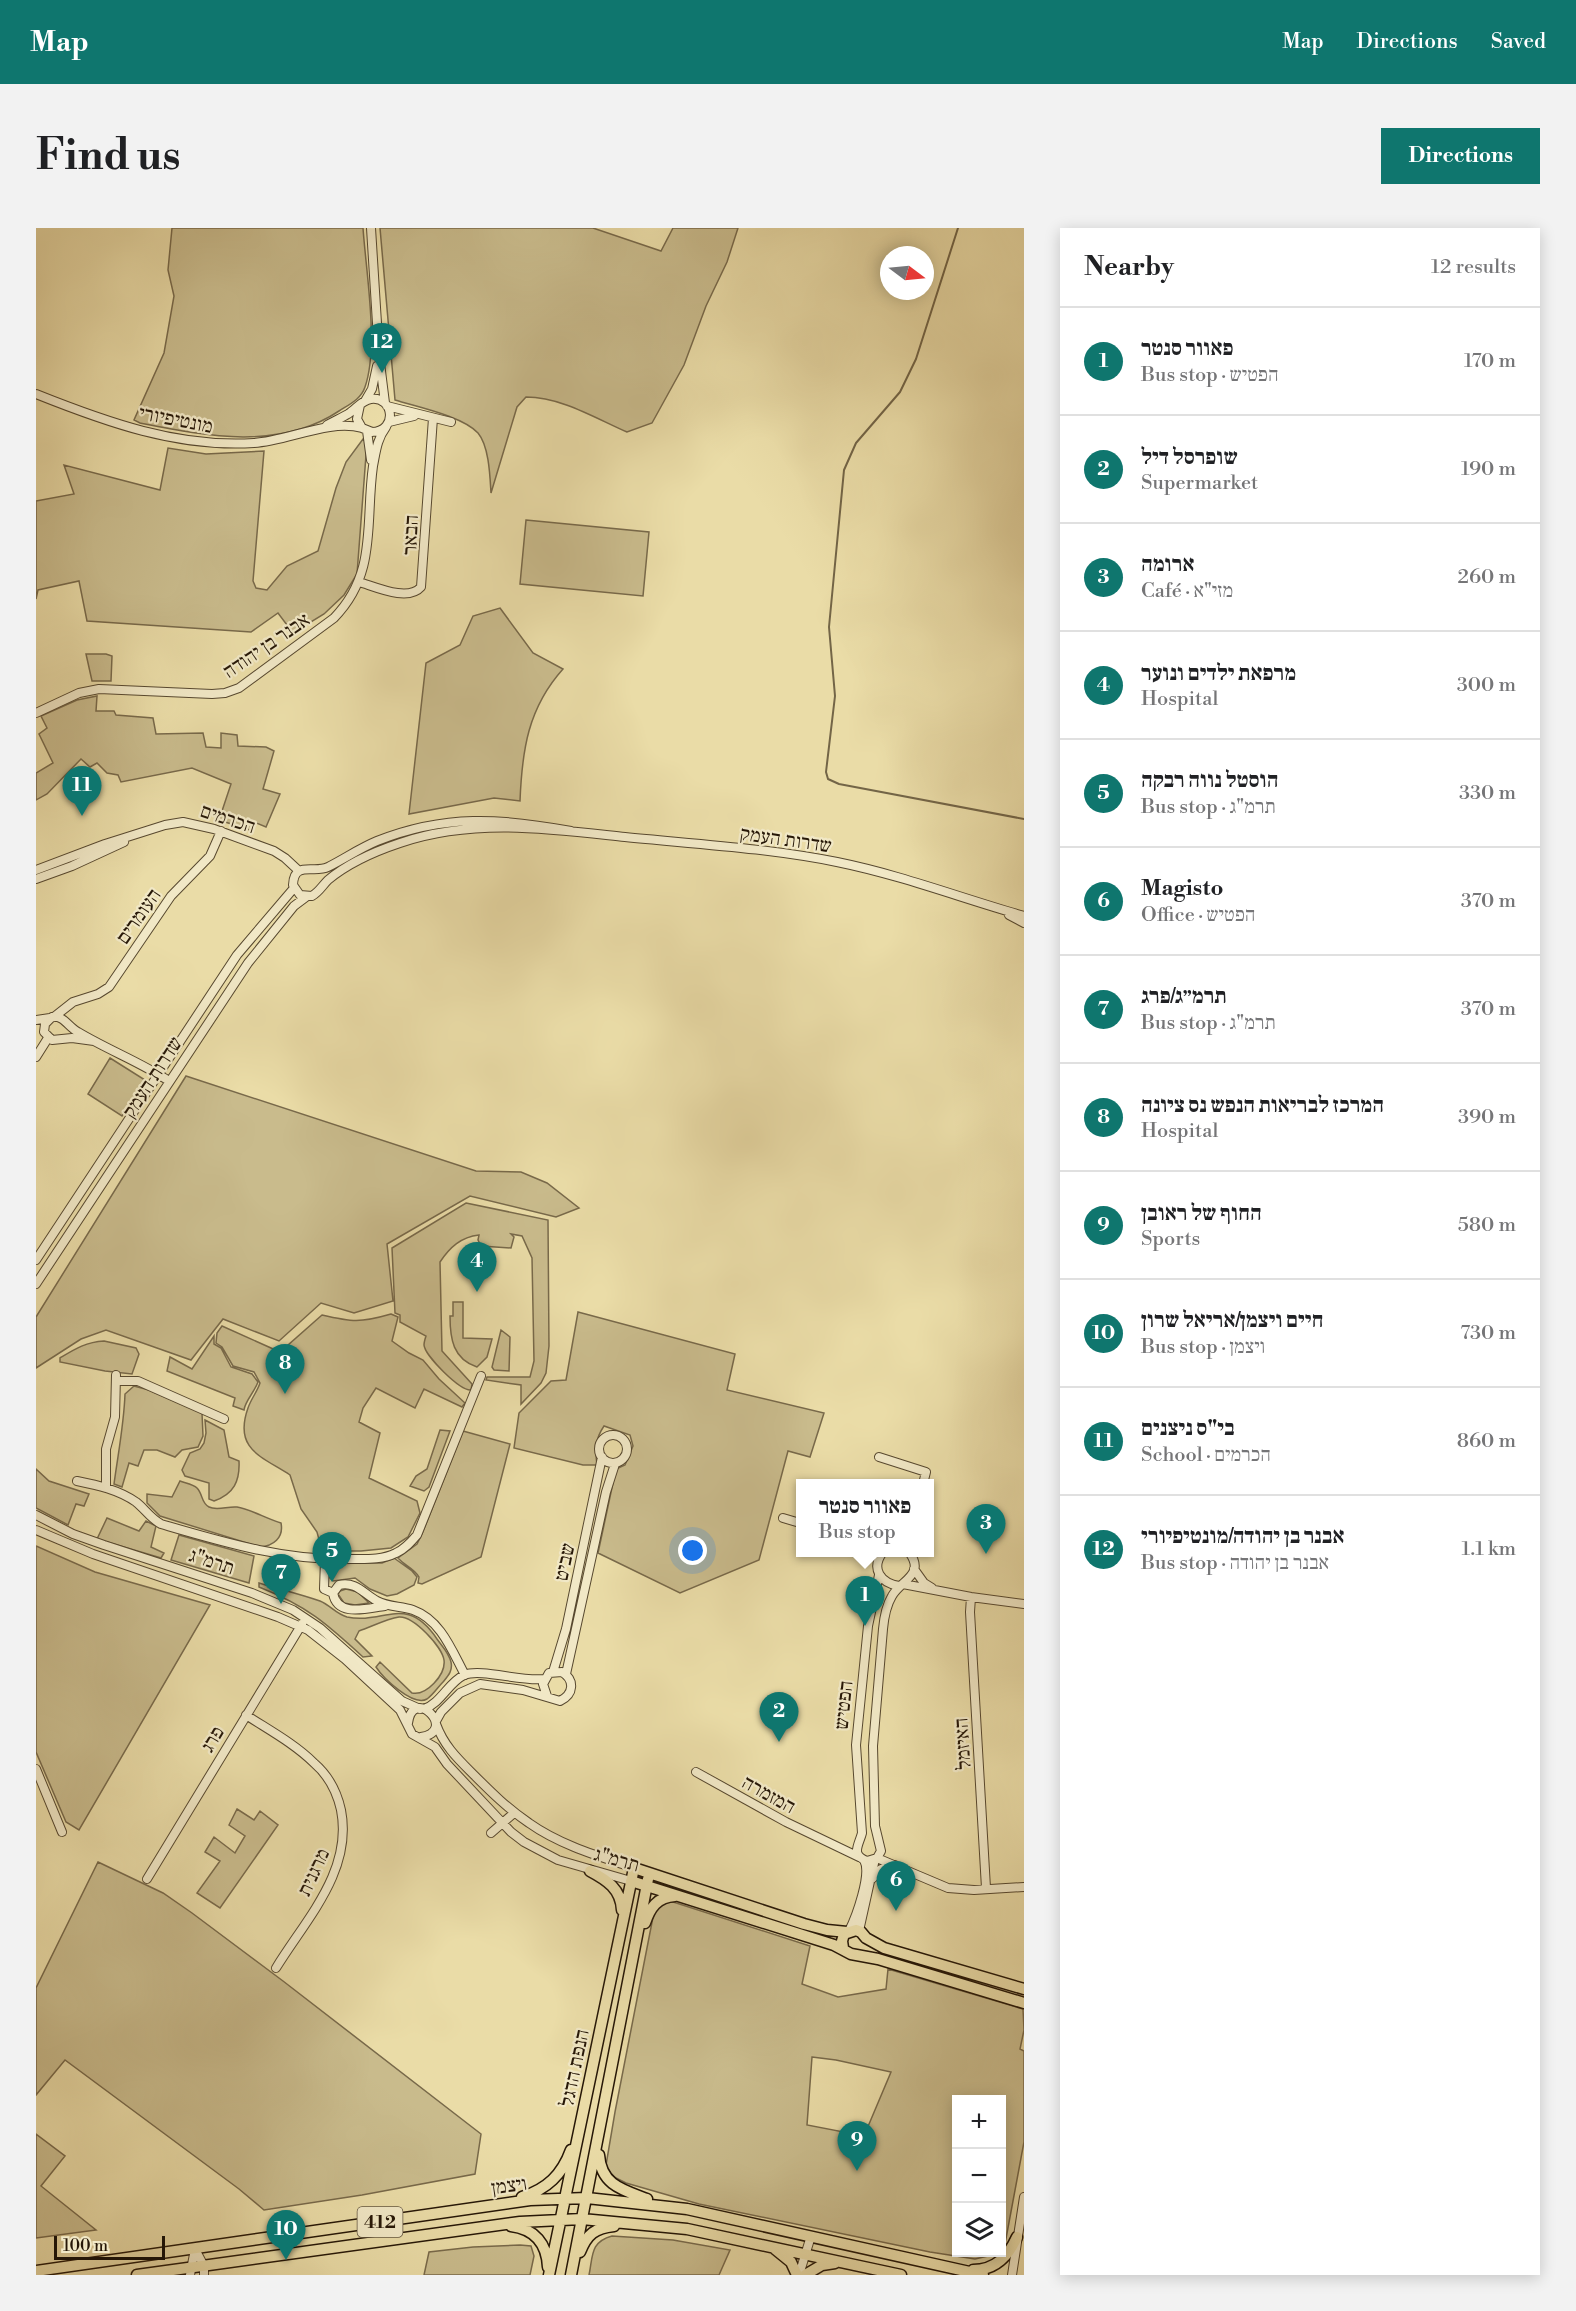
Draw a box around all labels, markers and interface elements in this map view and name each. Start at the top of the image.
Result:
text: Map [30,25,89,60]
text: Map [1282,29,1324,55]
text: Directions [1357,29,1458,55]
text: Saved [1491,29,1546,55]
button: Directions [1381,128,1540,184]
text: Find us [36,130,180,183]
north arrow [880,246,934,300]
text: Nearby [1084,251,1174,283]
text: 12 results [1431,255,1516,280]
pin: 12 [362,324,402,373]
text: פאוור סנטר [1141,335,1233,362]
text: 1 [1099,349,1108,374]
text: 170 m [1464,349,1516,374]
text: Bus stop · הפטיש [1141,363,1279,388]
street label: מונטיפיורי [137,401,215,440]
text: שופרסל דיל [1141,444,1238,471]
text: 2 [1097,457,1110,482]
text: 190 m [1461,457,1516,482]
text: Supermarket [1141,471,1258,496]
street label: הבאר [398,514,425,556]
text: ארומה [1141,551,1194,578]
text: 3 [1097,565,1110,590]
text: 260 m [1458,565,1516,590]
text: Café · מזי"א [1141,579,1233,604]
street label: אבנר בן יהודה [219,608,315,684]
text: מרפאת ילדים ונוער [1141,660,1296,687]
text: 4 [1097,673,1110,698]
text: 300 m [1457,673,1516,698]
text: Hospital [1141,687,1218,712]
pin: 11 [62,766,102,816]
text: הוסטל נווה רבקה [1141,767,1278,794]
text: 5 [1097,781,1110,806]
text: 330 m [1459,781,1516,806]
text: Bus stop · תרמ"ג [1141,795,1276,820]
street label: הכרמים [197,799,258,840]
street label: שדרות העמק [738,822,833,859]
text: Magisto [1141,875,1223,902]
street label: העומרים [111,884,167,950]
text: 6 [1097,889,1110,914]
text: 370 m [1461,889,1516,914]
text: Office · הפטיש [1141,903,1255,928]
text: תרמ״ג/פרג [1141,983,1227,1010]
text: 7 [1098,997,1109,1022]
text: 370 m [1461,997,1516,1022]
text: Bus stop · תרמ"ג [1141,1011,1276,1036]
street label: שדרות העמק [118,1032,189,1123]
text: המרכז לבריאות הנפש נס ציונה [1141,1092,1384,1119]
text: 8 [1097,1105,1110,1130]
text: 390 m [1458,1105,1516,1130]
text: Hospital [1141,1119,1218,1144]
text: החוף של ראובן [1141,1200,1262,1227]
text: 9 [1097,1213,1110,1238]
text: 580 m [1458,1213,1516,1238]
text: Sports [1141,1227,1200,1252]
pin: 4 [458,1242,496,1292]
text: חיים ויצמן/אריאל שרון [1141,1307,1324,1334]
text: 10 [1092,1321,1115,1346]
text: 730 m [1460,1321,1516,1346]
text: Bus stop · ויצמן [1141,1335,1265,1360]
pin: 8 [266,1344,304,1394]
text: בי"ס ניצנים [1141,1415,1235,1442]
text: 11 [1094,1429,1113,1454]
text: 860 m [1457,1429,1516,1454]
text: School · הכרמים [1141,1443,1271,1468]
popup [796,1479,934,1557]
text: פאוור סנטר [819,1493,911,1520]
pin: 3 [966,1504,1006,1554]
text: Bus stop [819,1520,896,1545]
text: אבנר בן יהודה/מונטיפיורי [1141,1523,1344,1550]
pin: 5 [312,1532,352,1582]
your location [678,1536,707,1565]
text: 12 [1092,1537,1115,1562]
text: 1.1 km [1462,1537,1516,1562]
street label: שביט [549,1541,582,1583]
street label: תרמ"ג [186,1543,237,1581]
text: Bus stop · אבנר בן יהודה [1141,1551,1329,1576]
pin: 7 [262,1554,300,1604]
pin: 1 [846,1576,884,1626]
street label: הפטיש [829,1679,859,1731]
pin: 2 [760,1692,798,1742]
street label: האיזמל [949,1717,978,1771]
street label: פרג [196,1722,231,1757]
street label: המזמרה [737,1770,799,1820]
street label: תרמ"ג [591,1842,642,1879]
street label: מרגנית [292,1845,336,1901]
pin: 6 [876,1862,916,1911]
street label: הנפת הדגל [555,2027,596,2110]
map controls [952,2095,1006,2257]
button: + [952,2095,1006,2149]
pin: 9 [838,2122,876,2171]
button: − [952,2149,1006,2203]
street label: ויצמן [490,2172,529,2201]
button: layers [952,2203,1006,2257]
road number: 412 [358,2207,402,2237]
pin: 10 [266,2210,306,2260]
scale bar [54,2233,165,2260]
text: 100 m [63,2236,108,2256]

